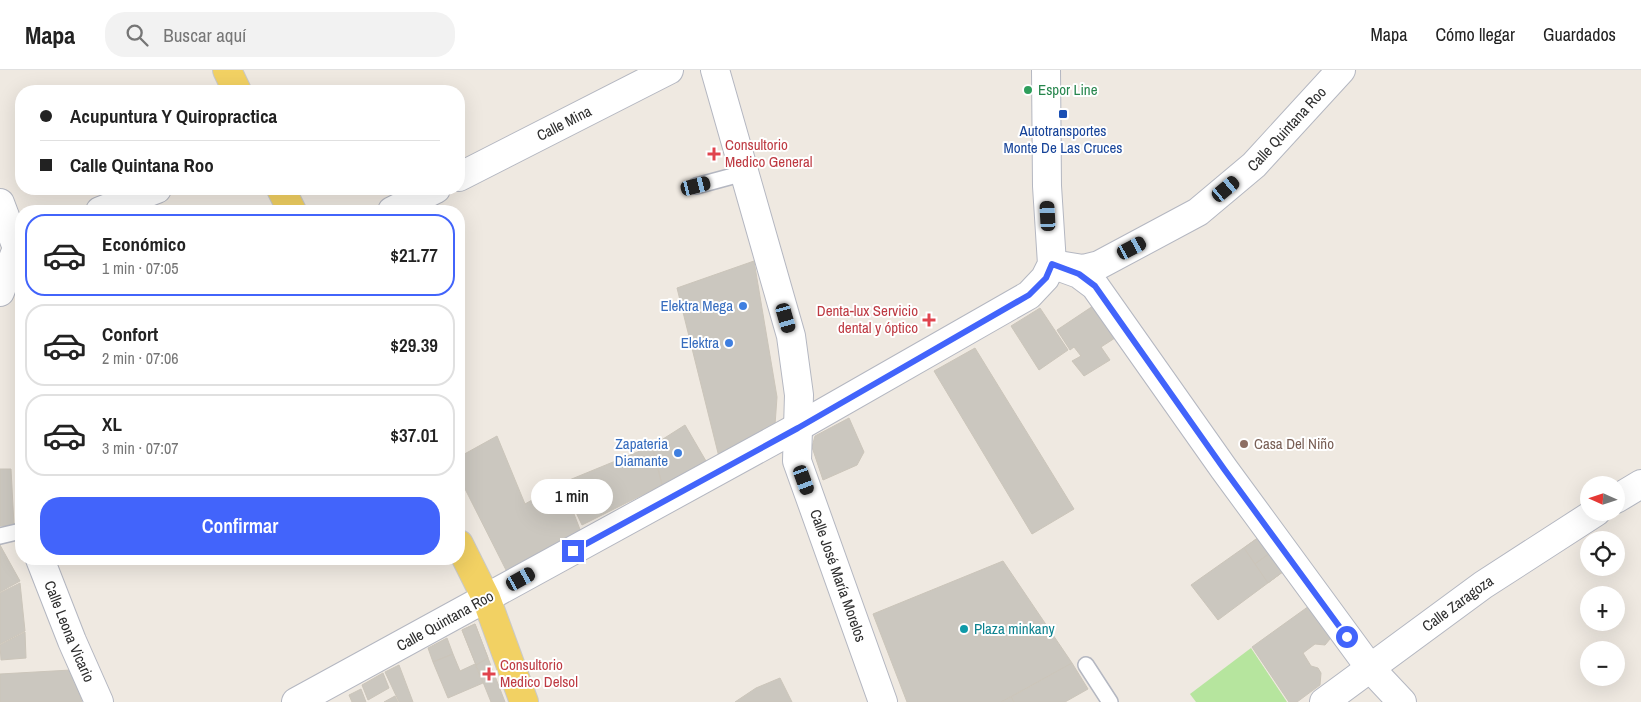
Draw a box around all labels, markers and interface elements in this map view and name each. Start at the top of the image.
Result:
search box [105,12,455,57]
text: Mapa [25,19,75,51]
icon: search [123,21,151,49]
text: Buscar aquí [163,22,246,48]
text: Mapa [1370,22,1407,47]
text: Cómo llegar [1435,22,1515,47]
text: Guardados [1543,22,1616,47]
place label: Espor Line [1038,79,1098,100]
street label: Calle Quintana Roo [1243,82,1331,176]
marker: Espor Line [1022,84,1034,96]
street label: Calle Mina [533,100,595,146]
text: Acupuntura Y Quiropractica [70,103,277,129]
marker: Autotransportes Monte De Las Cruces [1057,108,1069,120]
place label: Autotransportes Monte De Las Cruces [1004,120,1122,158]
place label: Consultorio Medico General [725,134,813,172]
marker: Consultorio Medico General [707,147,721,161]
text: Calle Quintana Roo [70,152,214,178]
car [1209,174,1242,204]
car [679,175,712,197]
car [1039,201,1056,231]
text: Económico [102,231,186,257]
icon: car [42,233,87,278]
car [1115,234,1148,262]
text: $21.77 [390,242,438,268]
text: 1 min · 07:05 [102,257,179,279]
place label: Elektra Mega [661,295,733,316]
marker: Elektra Mega [737,300,749,312]
place label: Denta-lux Servicio dental y óptico [817,300,918,338]
car [774,302,797,334]
marker: Denta-lux Servicio dental y óptico [922,313,936,327]
text: Confort [102,321,158,347]
icon: car [42,323,87,368]
text: $29.39 [390,332,438,358]
place label: Elektra [681,332,719,353]
marker: Elektra [723,337,735,349]
text: 2 min · 07:06 [102,347,179,369]
text: XL [102,411,122,437]
icon: car [42,413,87,458]
text: $37.01 [390,422,438,448]
place label: Zapateria Diamante [615,433,668,471]
place label: Casa Del Niño [1254,433,1334,454]
text: 3 min · 07:07 [102,437,179,459]
marker: Casa Del Niño [1238,438,1250,450]
marker: Zapateria Diamante [672,447,684,459]
car [791,463,816,497]
north arrow [1580,476,1625,521]
map controls [1580,476,1625,686]
callout: 1 min [532,478,614,514]
text: 1 min [555,485,589,507]
button: Confirmar [40,497,440,555]
street label: Calle José María Morelos [805,506,872,645]
button: locate [1580,531,1625,576]
route end [562,540,584,562]
car [504,565,537,593]
street label: Calle Zaragoza [1418,570,1497,636]
street label: Calle Leona Vicario [39,577,100,685]
street label: Calle Quintana Roo [392,585,497,656]
button: + [1580,586,1625,631]
place label: Plaza minkany [974,618,1056,639]
marker: Plaza minkany [958,623,970,635]
route start [1336,626,1358,648]
button: − [1580,641,1625,686]
place label: Consultorio Medico Delsol [500,654,578,692]
marker: Consultorio Medico Delsol [482,667,496,681]

